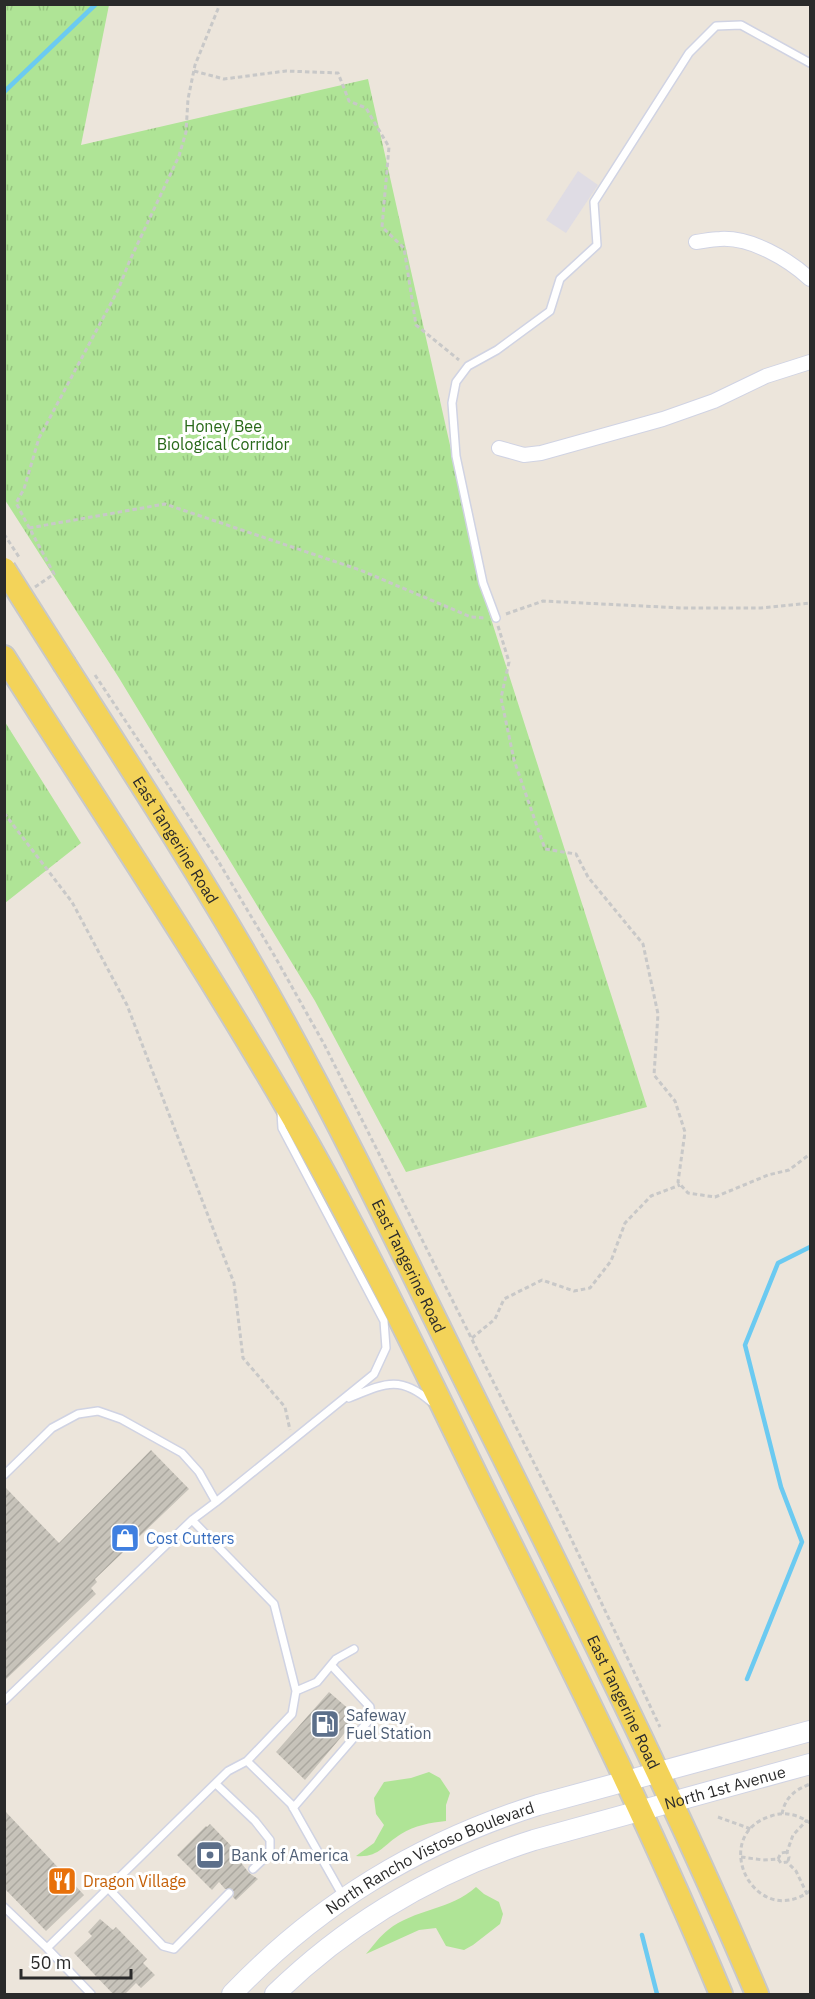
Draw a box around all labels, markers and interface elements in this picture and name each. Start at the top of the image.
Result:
park label: Honey Bee Biological Corridor [157,416,289,454]
street label: East Tangerine Road [129,772,223,907]
street label: East Tangerine Road [368,1196,450,1336]
shop icon: Cost Cutters [109,1522,141,1554]
place label: Cost Cutters [146,1528,234,1548]
street label: East Tangerine Road [583,1632,664,1772]
place label: Safeway Fuel Station [346,1705,432,1743]
fuel station icon: Safeway Fuel Station [309,1708,341,1740]
street label: North 1st Avenue [662,1761,788,1814]
street label: North Rancho Vistoso Boulevard [322,1797,537,1918]
bank icon: Bank of America [194,1839,226,1871]
place label: Bank of America [231,1845,349,1865]
restaurant icon: Dragon Village [46,1865,78,1897]
place label: Dragon Village [83,1871,187,1891]
scale bar [21,1942,130,1980]
text: 50 m [30,1951,72,1974]

